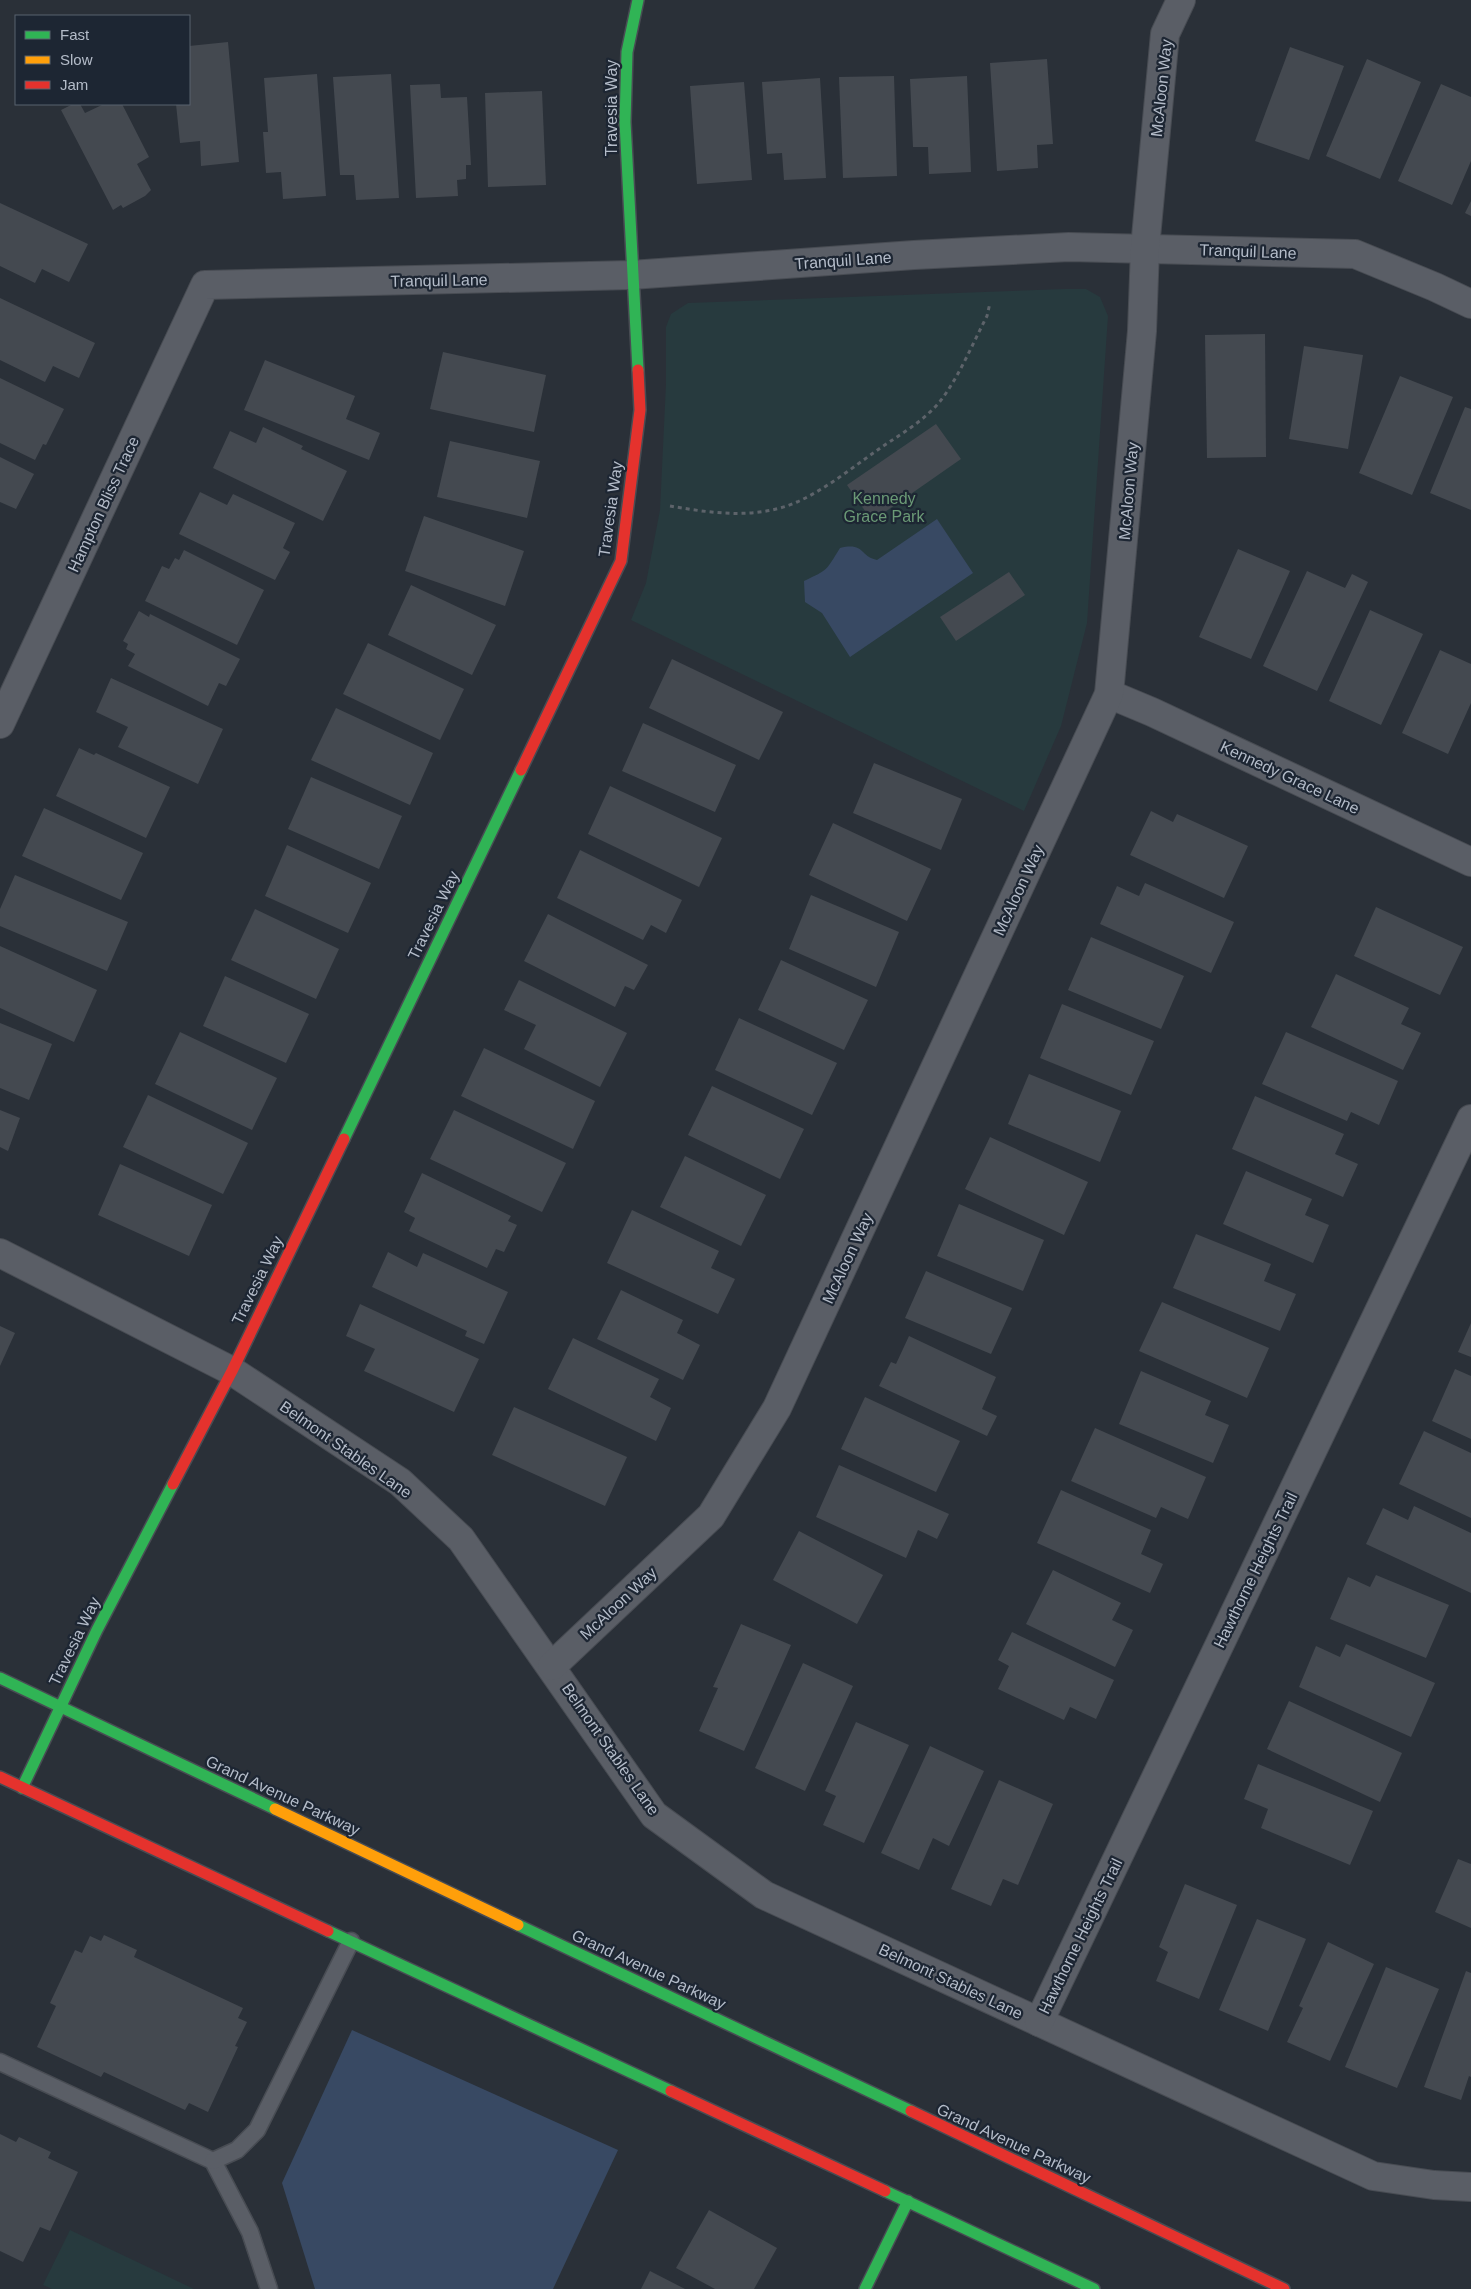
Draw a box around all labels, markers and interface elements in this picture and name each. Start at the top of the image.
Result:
legend [15,15,190,105]
text: Fast [60,26,90,43]
street label: McAloon Way [1148,38,1175,138]
text: Slow [60,51,93,68]
street label: Travesia Way [603,60,620,156]
text: Jam [60,76,88,93]
street label: Tranquil Lane [1199,241,1297,262]
street label: Tranquil Lane [794,249,892,272]
street label: Tranquil Lane [390,271,488,290]
street label: Hampton Bliss Trace [65,434,142,575]
street label: McAloon Way [1116,441,1141,541]
street label: Travesia Way [595,460,626,558]
park label: Kennedy Grace Park [844,490,925,525]
street label: Kennedy Grace Lane [1218,738,1362,817]
street label: McAloon Way [990,842,1047,938]
street label: Travesia Way [405,868,462,962]
street label: McAloon Way [819,1210,876,1306]
street label: Travesia Way [229,1233,286,1327]
street label: Belmont Stables Lane [277,1398,415,1501]
street label: Hawthorne Heights Trail [1210,1490,1301,1651]
street label: McAloon Way [577,1564,660,1643]
street label: Travesia Way [46,1594,103,1688]
street label: Belmont Stables Lane [559,1680,663,1818]
street label: Grand Avenue Parkway [203,1752,362,1839]
street label: Hawthorne Heights Trail [1035,1856,1126,2017]
street label: Grand Avenue Parkway [569,1926,728,2013]
street label: Belmont Stables Lane [876,1941,1025,2022]
street label: Grand Avenue Parkway [934,2100,1093,2187]

